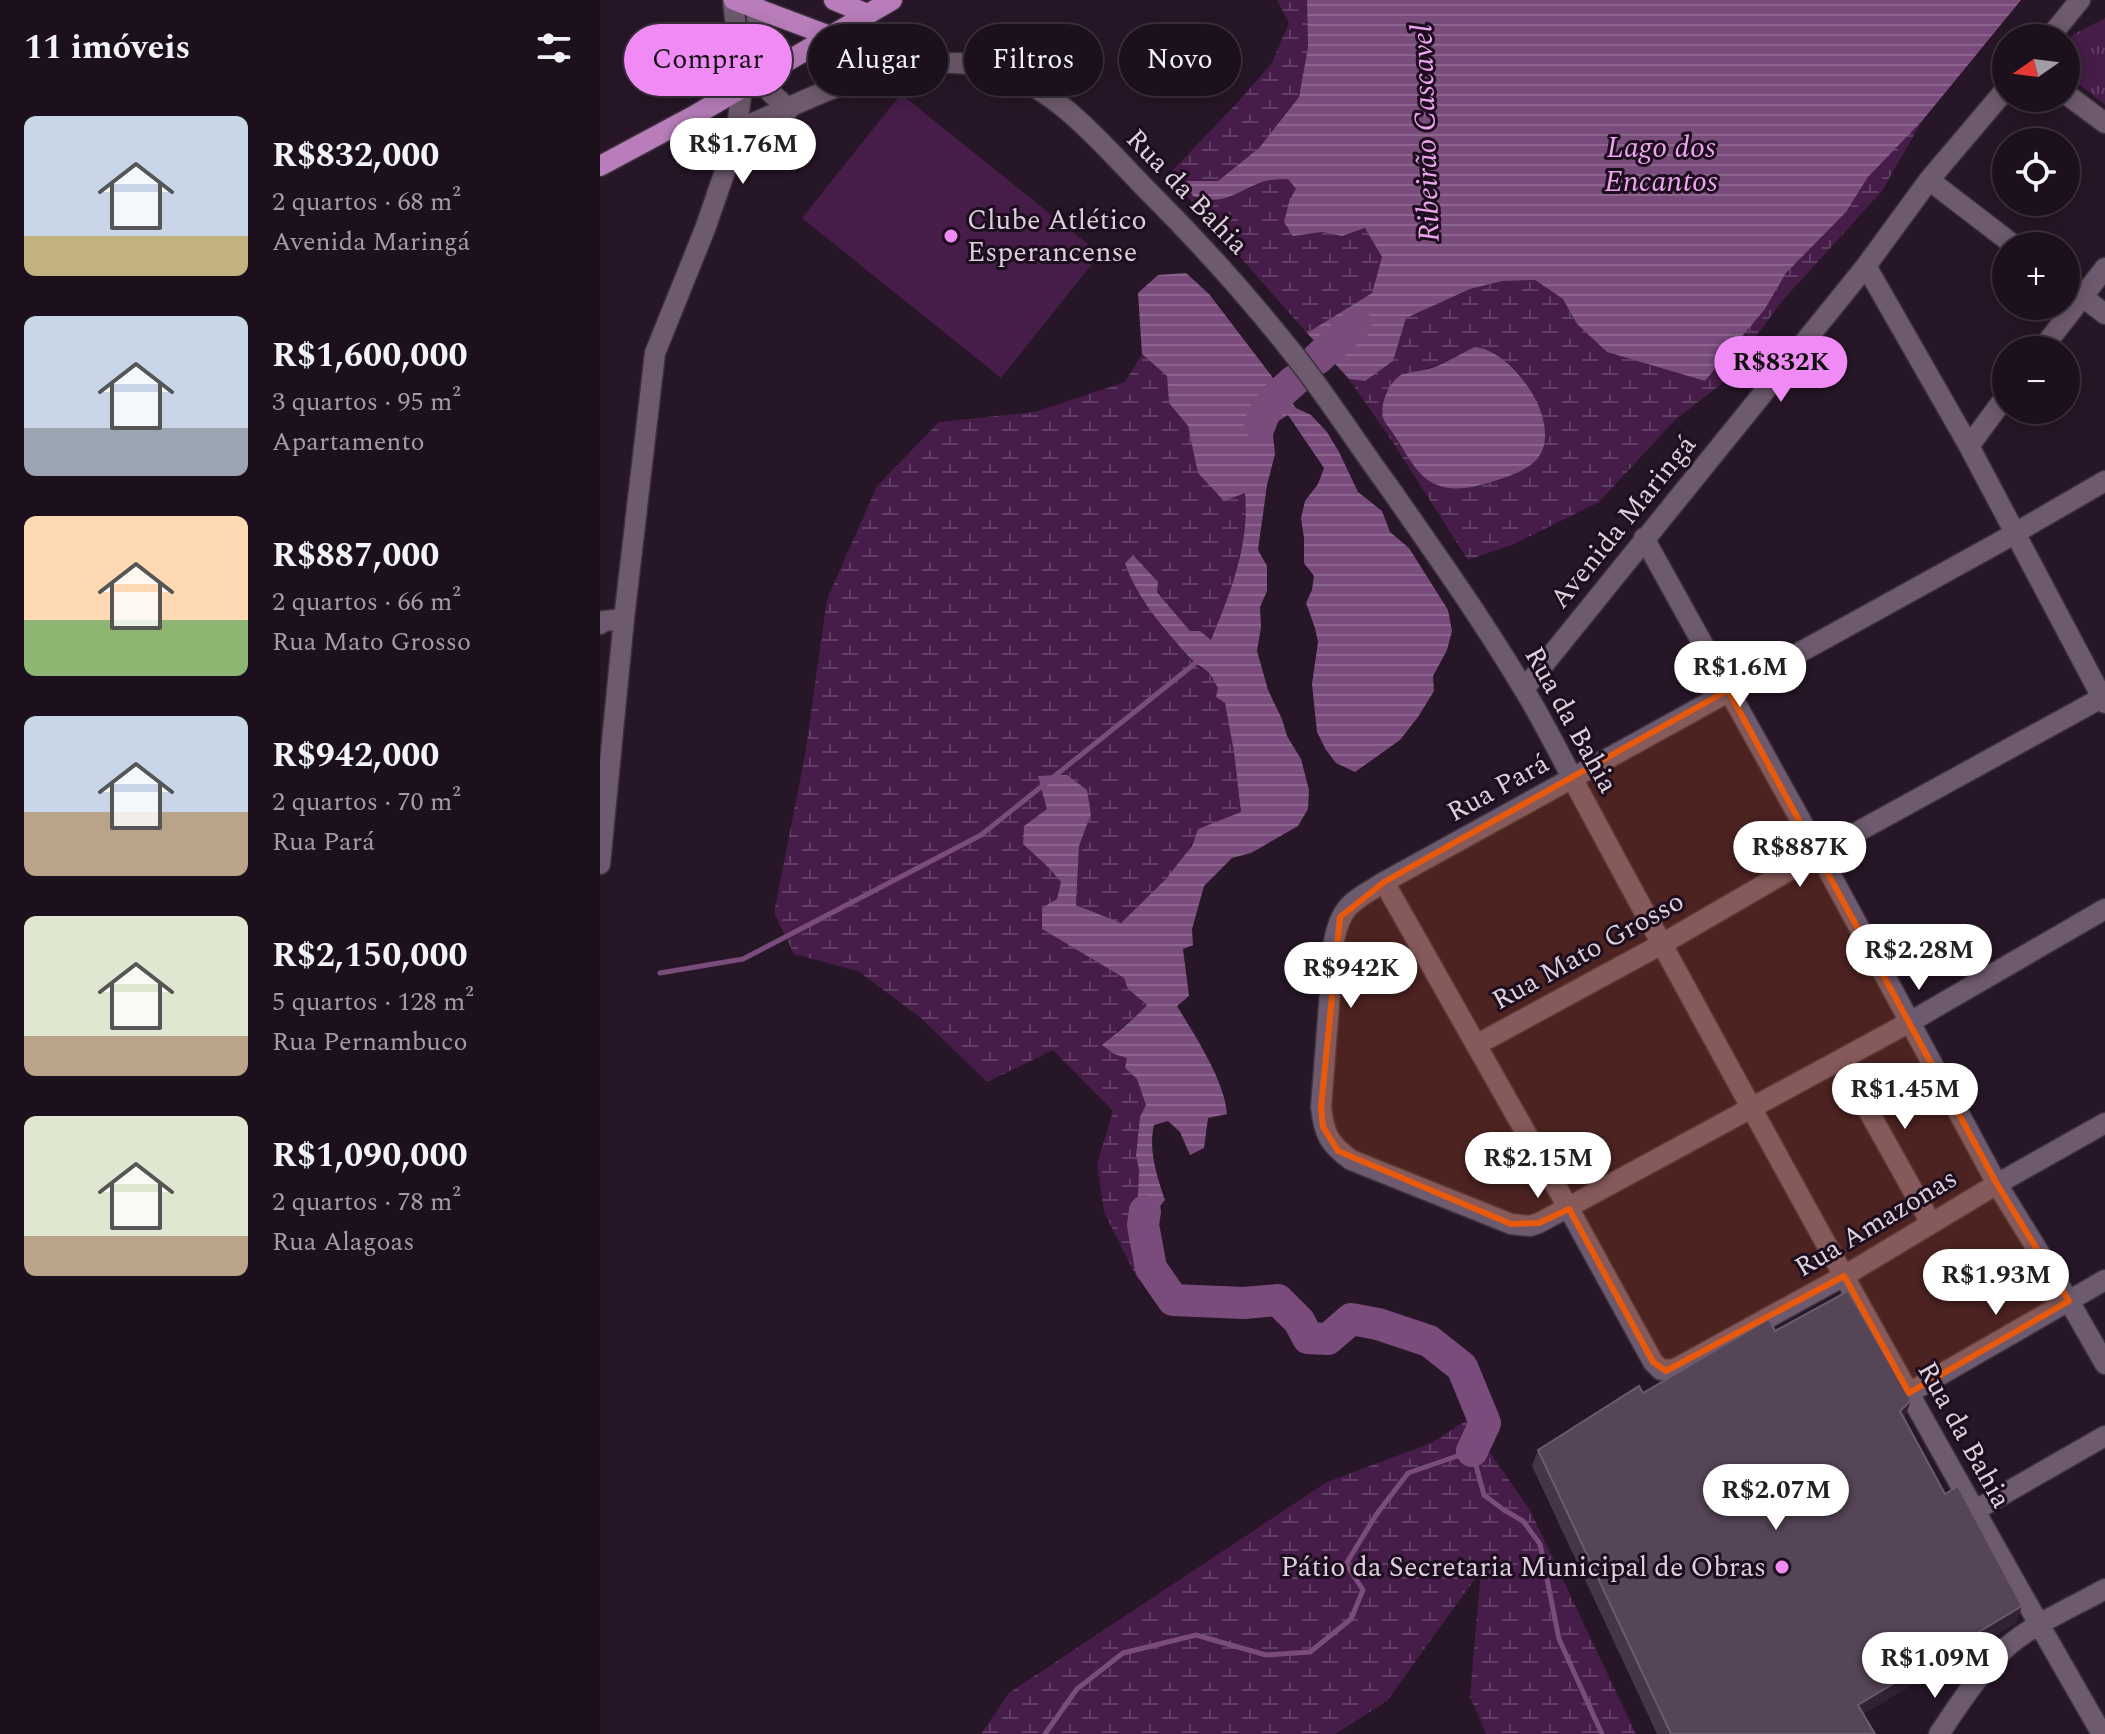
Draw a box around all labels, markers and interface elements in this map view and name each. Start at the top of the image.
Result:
text: 11 imóveis [24,22,190,74]
water label: Ribeirão Cascavel [1399,23,1453,243]
chip: Comprar [624,24,792,96]
chip: Alugar [808,24,948,96]
chip: Filtros [964,24,1103,96]
chip: Novo [1119,24,1241,96]
north arrow [1992,24,2080,112]
map controls [1992,24,2080,424]
icon: filters [532,26,576,70]
pin: R$1.76M [669,118,817,186]
street label: Rua da Bahia [1115,119,1259,265]
text: R$1.76M [688,124,798,164]
water label: Lago dos Encantos [1604,125,1718,205]
button: locate [1992,128,2080,216]
text: R$832,000 [272,130,439,182]
icon: home [88,148,184,244]
text: 2 quartos · 68 m² [272,182,461,222]
place label: Clube Atlético Esperancense [967,199,1147,274]
text: Avenida Maringá [272,222,470,262]
marker: Clube Atlético Esperancense [942,227,960,245]
button: + [1992,232,2080,320]
text: R$1,600,000 [272,330,468,382]
pin: R$832K [1716,336,1846,404]
button: − [1992,336,2080,424]
text: R$832K [1732,342,1830,382]
icon: home [88,348,184,444]
text: 3 quartos · 95 m² [272,382,461,422]
text: Apartamento [272,422,425,462]
street label: Avenida Maringá [1539,425,1707,618]
text: R$887,000 [272,530,439,582]
icon: home [88,548,184,644]
text: 2 quartos · 66 m² [272,582,461,622]
text: Rua Mato Grosso [272,622,471,662]
street label: Rua da Bahia [1513,639,1629,801]
pin: R$1.6M [1675,641,1805,709]
text: R$1.6M [1692,647,1788,687]
text: R$942,000 [272,730,439,782]
street label: Rua Pará [1439,742,1557,834]
icon: home [88,748,184,844]
text: 2 quartos · 70 m² [272,782,461,822]
pin: R$887K [1735,821,1865,889]
text: Rua Pará [272,822,375,862]
text: R$887K [1751,827,1849,867]
street label: Rua Mato Grosso [1484,880,1692,1022]
pin: R$2.28M [1845,924,1993,992]
text: R$2,150,000 [272,930,468,982]
text: R$2.28M [1864,930,1974,970]
pin: R$942K [1286,942,1416,1010]
icon: home [88,948,184,1044]
text: R$942K [1302,948,1400,988]
text: 5 quartos · 128 m² [272,982,474,1022]
text: Rua Pernambuco [272,1022,467,1062]
pin: R$1.45M [1831,1063,1979,1131]
text: R$1.45M [1850,1069,1960,1109]
text: R$1,090,000 [272,1130,468,1182]
pin: R$2.15M [1464,1132,1612,1200]
text: R$2.15M [1483,1138,1593,1178]
icon: home [88,1148,184,1244]
street label: Rua Amazonas [1786,1157,1966,1289]
text: 2 quartos · 78 m² [272,1182,461,1222]
text: Rua Alagoas [272,1222,415,1262]
pin: R$1.93M [1922,1249,2070,1317]
text: R$1.93M [1941,1255,2051,1295]
street label: Rua da Bahia [1906,1354,2022,1516]
pin: R$2.07M [1702,1464,1850,1532]
text: R$2.07M [1721,1470,1831,1510]
place label: Pátio da Secretaria Municipal de Obras [1281,1546,1766,1589]
marker: Pátio da Secretaria Municipal de Obras [1773,1558,1791,1576]
pin: R$1.09M [1861,1632,2009,1700]
text: R$1.09M [1880,1638,1990,1678]

